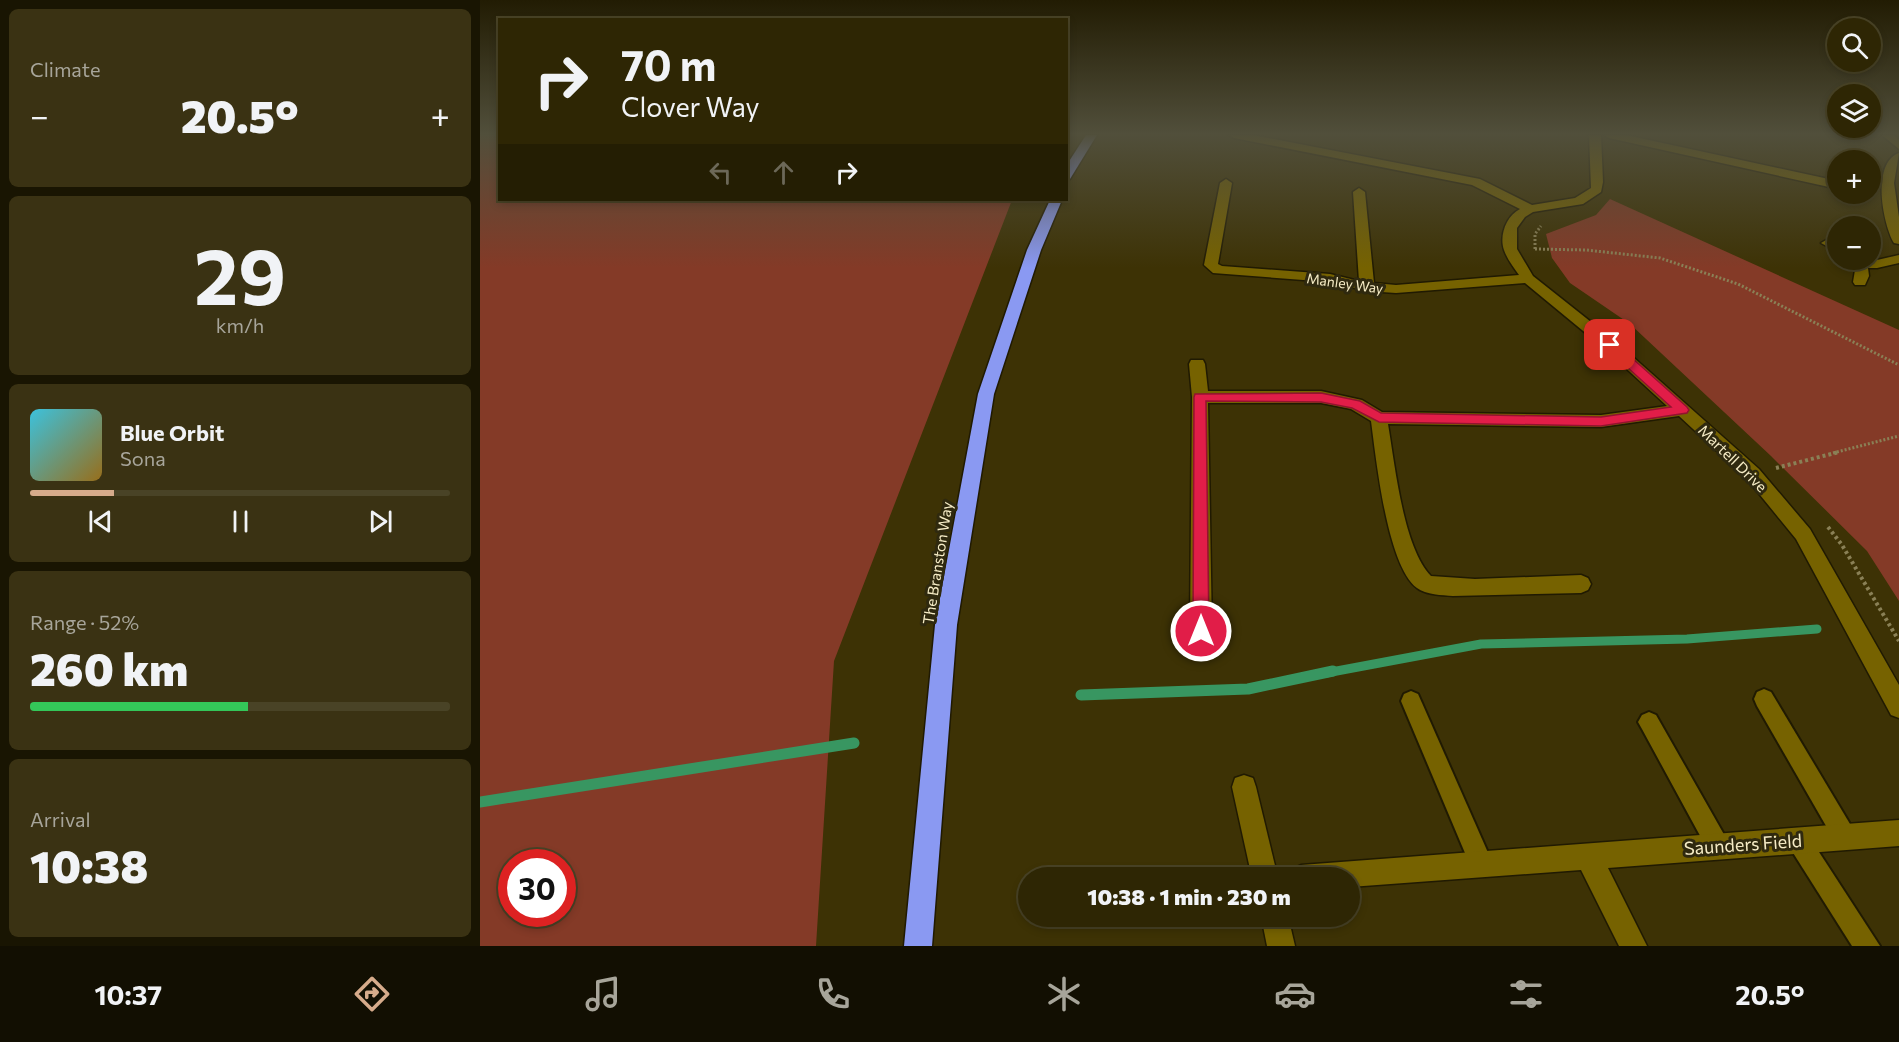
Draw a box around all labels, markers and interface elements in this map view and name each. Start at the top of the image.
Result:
map controls [1827,18,1881,270]
button: search [1827,18,1881,72]
text: 70 m [621,38,716,90]
icon: right [522,42,600,120]
text: Climate [30,57,100,81]
button: layers [1827,84,1881,138]
text: 20.5° [181,87,299,142]
text: Clover Way [621,90,759,123]
text: − [30,94,49,135]
text: + [431,94,450,135]
button: + [1827,150,1881,204]
icon: left [704,156,737,189]
icon: ahead [767,156,800,189]
icon: right [830,156,863,189]
button: − [1827,216,1881,270]
text: 29 [194,226,286,321]
street label: Manley Way [1306,269,1384,297]
text: km/h [216,313,264,337]
pin [1584,319,1635,370]
icon: arrive [1593,328,1626,361]
text: Blue Orbit [120,419,224,446]
street label: Martell Drive [1695,421,1771,495]
text: Sona [120,446,166,470]
street label: The Branston Way [918,500,956,626]
icon: previous [84,505,117,538]
icon: pause [224,505,257,538]
icon: next [364,505,397,538]
position arrow [1169,599,1233,663]
text: Range · 52% [30,610,139,634]
text: 260 km [30,640,188,695]
text: Arrival [30,807,91,831]
street label: Saunders Field [1683,829,1803,859]
text: 10:38 [30,837,148,892]
speed limit sign: 30 [498,849,576,927]
text: 10:38 · 1 min · 230 m [1087,883,1291,910]
icon: directions [351,973,393,1015]
icon: music [582,973,624,1015]
icon: phone [812,973,854,1015]
icon: climate [1043,973,1085,1015]
icon: car [1274,973,1316,1015]
icon: filters [1505,973,1547,1015]
text: 10:37 [94,978,162,1011]
text: 20.5° [1735,978,1805,1011]

